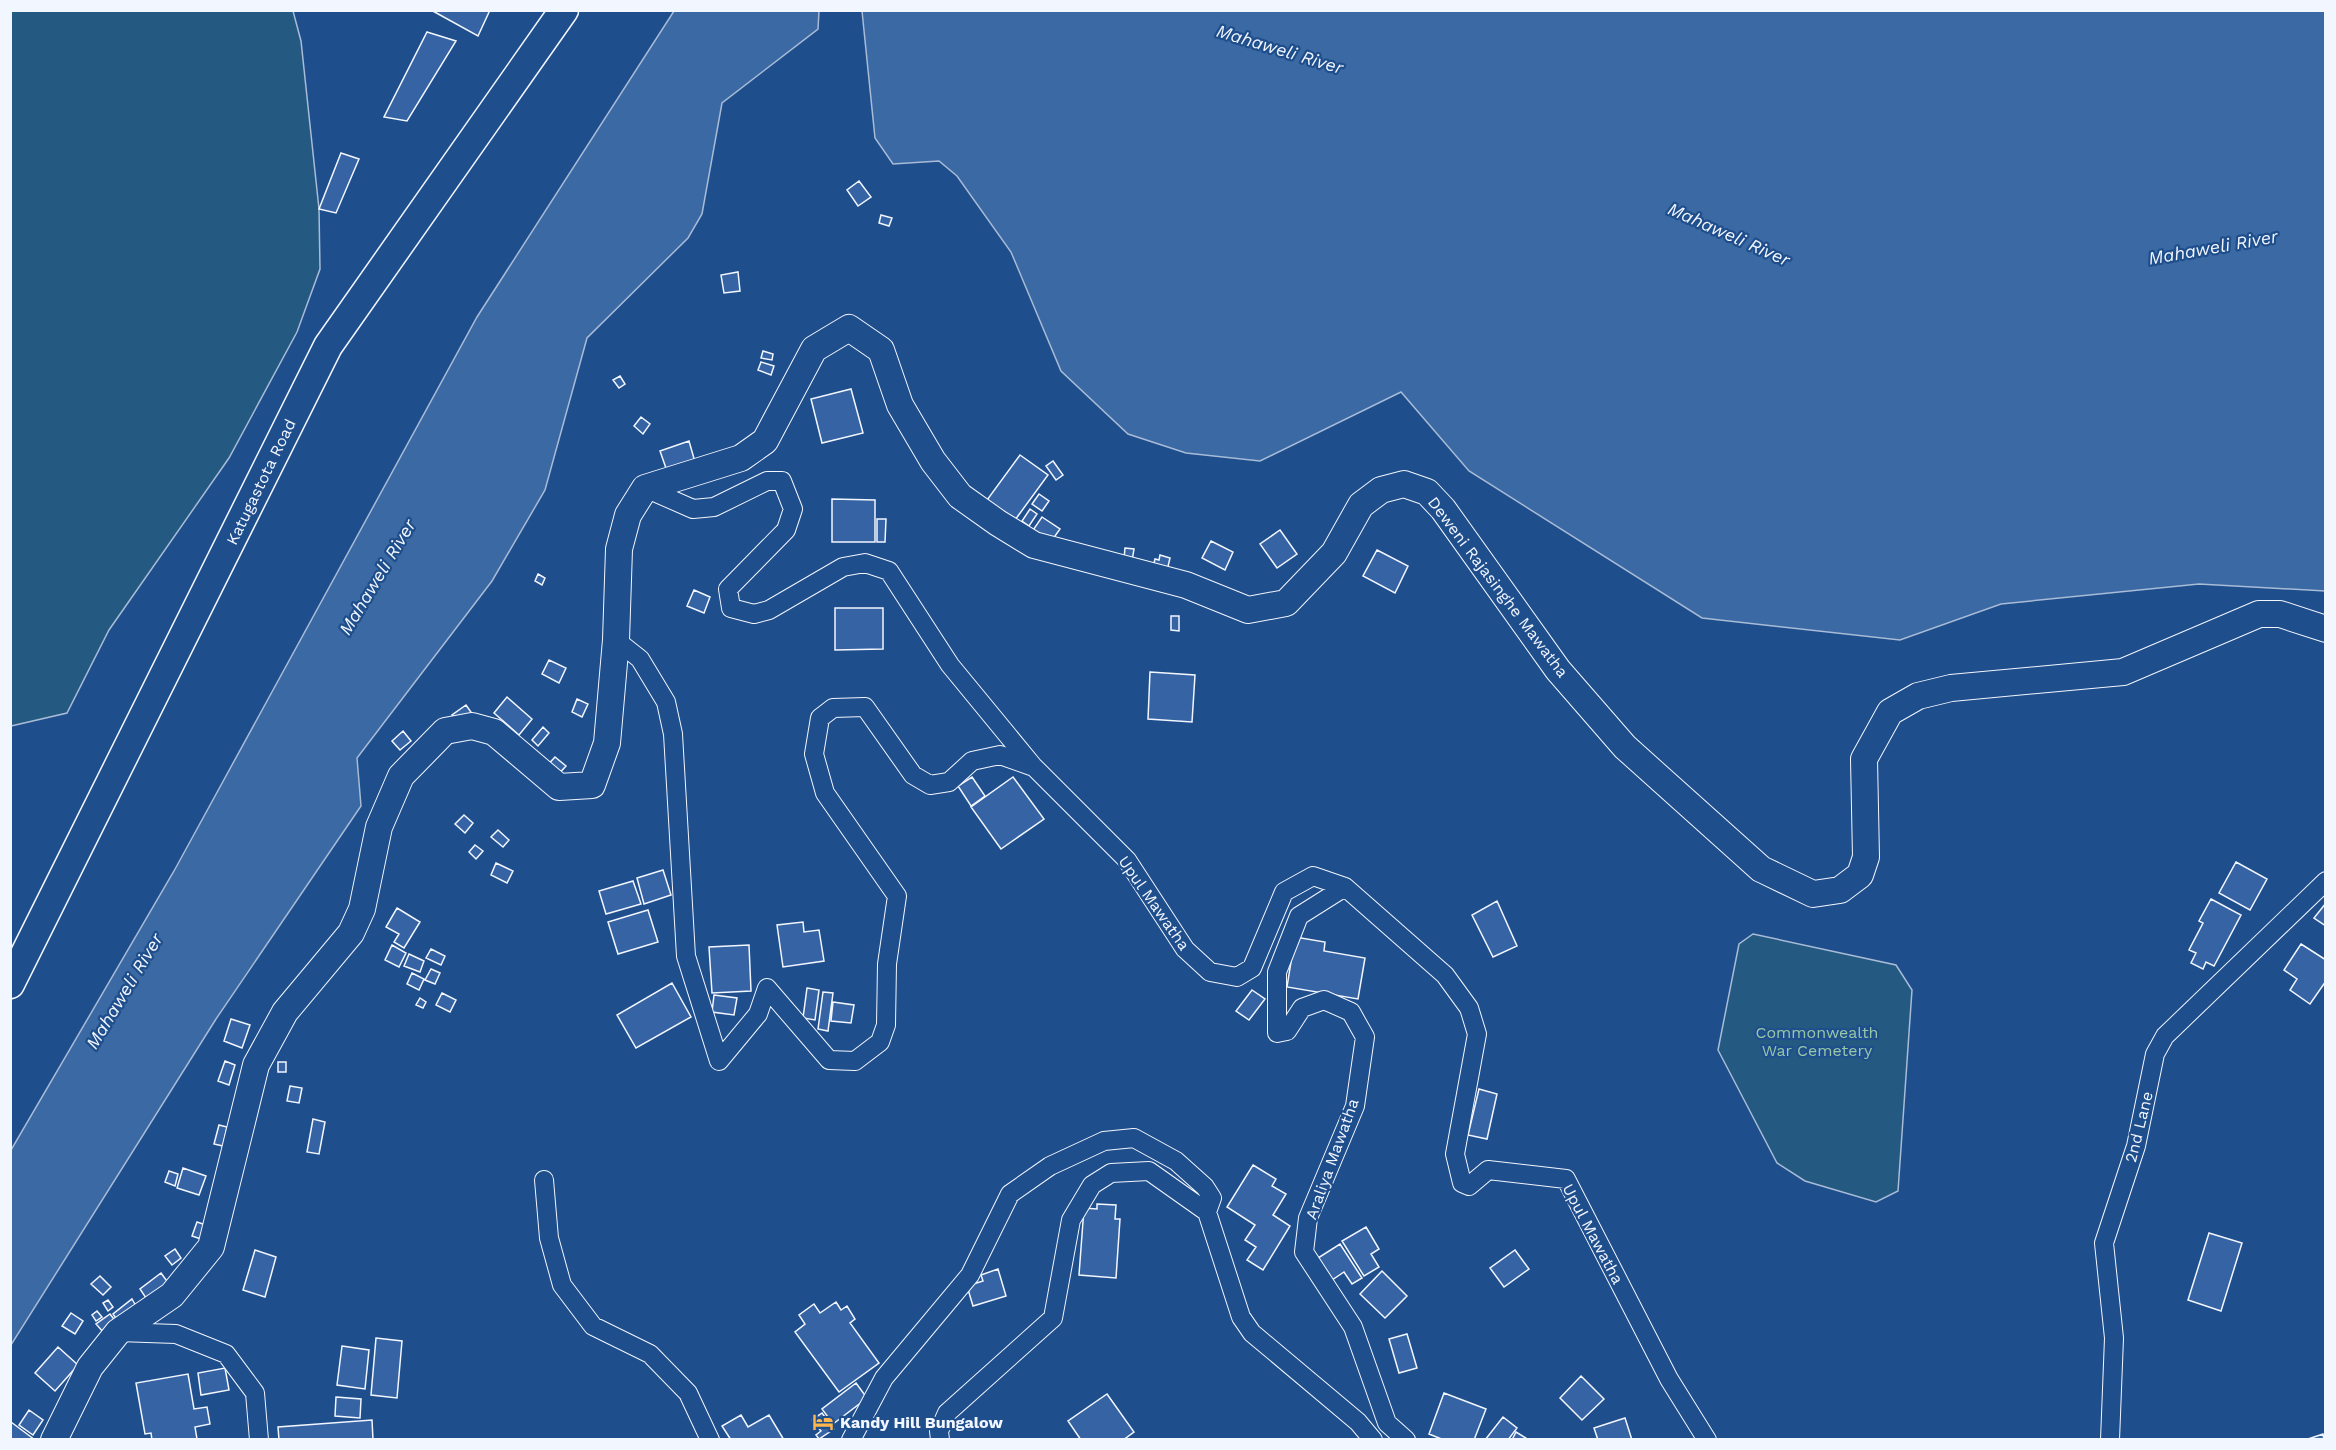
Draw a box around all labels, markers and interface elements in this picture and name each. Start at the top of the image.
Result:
water label: Mahaweli River [1214,20,1347,79]
water label: Mahaweli River [1665,198,1794,271]
water label: Mahaweli River [2147,225,2280,269]
street label: Katugastota Road [222,416,300,548]
street label: Deweni Rajasinghe Mawatha [1424,493,1572,681]
water label: Mahaweli River [334,514,420,639]
street label: Upul Mawatha [1114,852,1194,954]
water label: Mahaweli River [81,928,167,1053]
park label: Commonwealth War Cemetery [1755,1023,1879,1060]
street label: 2nd Lane [2121,1090,2157,1164]
street label: Araliya Mawatha [1301,1096,1363,1222]
street label: Upul Mawatha [1559,1181,1627,1287]
hotel icon: Kandy Hill Bungalow [811,1410,835,1434]
place label: Kandy Hill Bungalow [840,1413,1003,1432]

